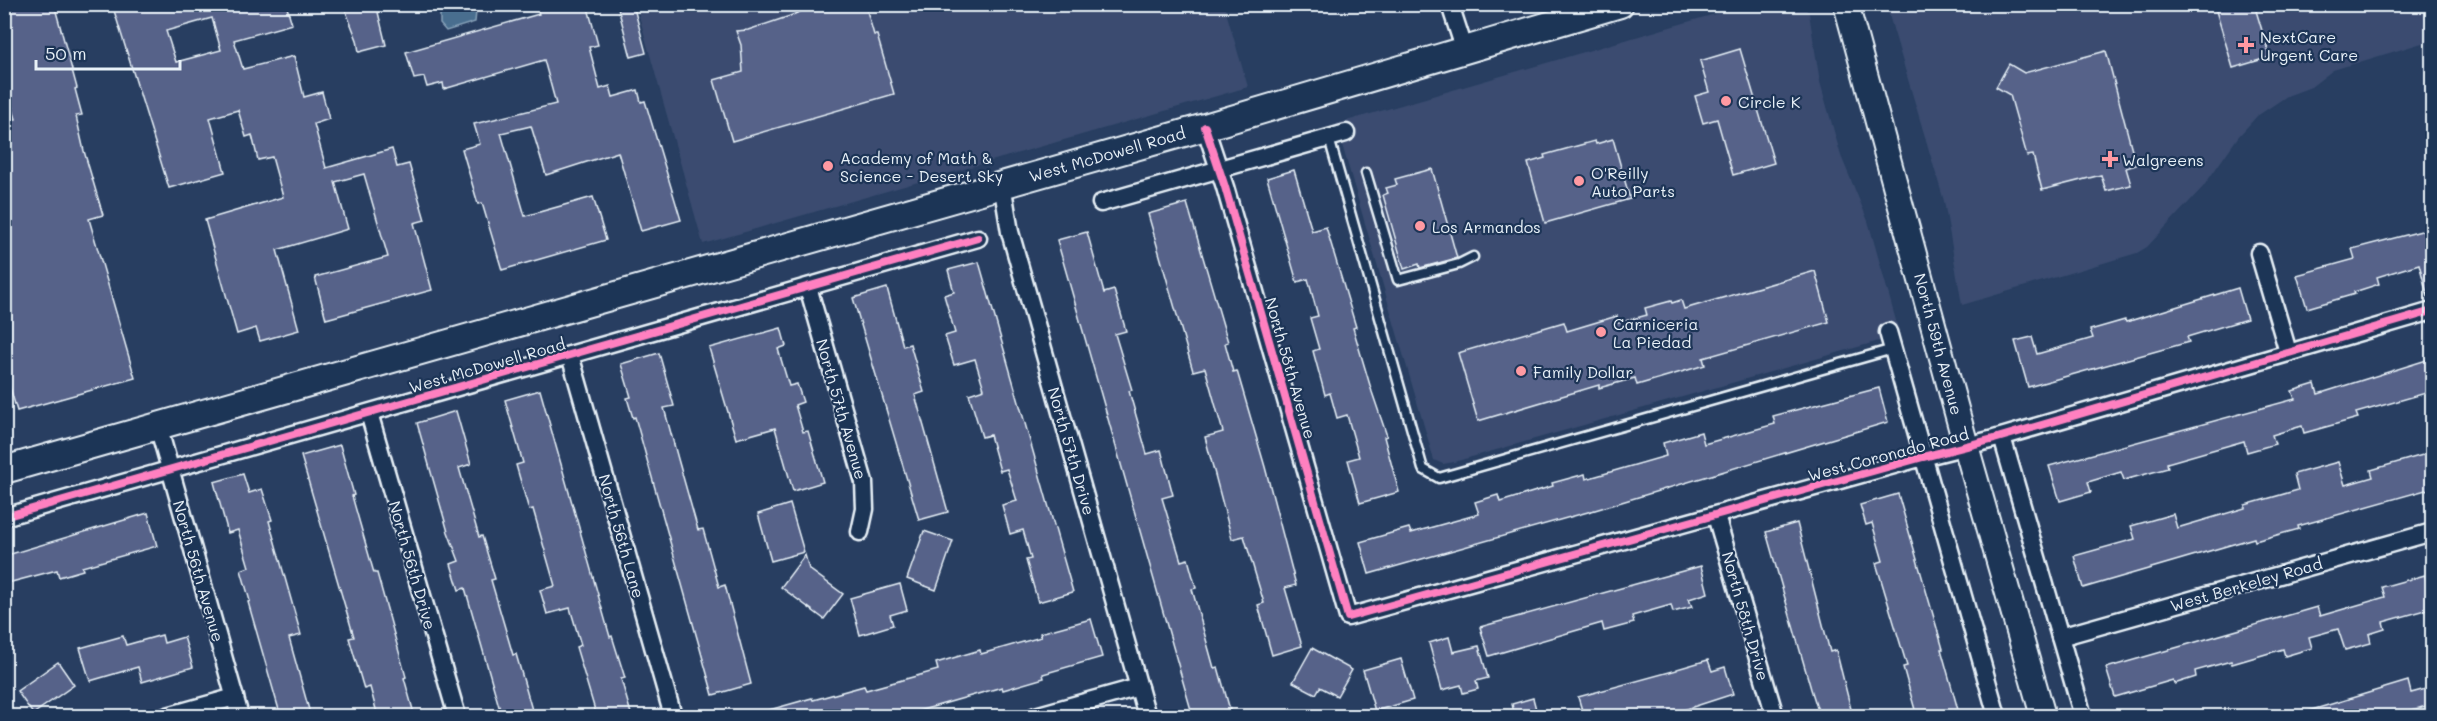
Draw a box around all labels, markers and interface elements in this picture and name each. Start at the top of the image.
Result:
place label: NextCare Urgent Care [2260,26,2358,65]
scale bar [36,33,180,71]
marker: NextCare Urgent Care [2237,36,2255,54]
text: 50 m [45,41,87,65]
place label: Circle K [1738,91,1801,112]
marker: Circle K [1719,94,1733,108]
street label: West McDowell Road [1026,122,1188,186]
place label: Academy of Math & Science - Desert Sky [840,147,1003,186]
place label: Walgreens [2122,149,2204,170]
marker: Walgreens [2103,152,2117,166]
marker: Academy of Math & Science - Desert Sky [821,159,835,173]
place label: O'Reilly Auto Parts [1591,162,1675,201]
marker: O'Reilly Auto Parts [1572,174,1586,188]
place label: Los Armandos [1432,216,1541,237]
marker: Los Armandos [1413,219,1427,233]
street label: North 59th Avenue [1910,271,1968,417]
street label: North 58th Avenue [1261,295,1321,441]
place label: Carniceria La Piedad [1613,313,1698,352]
marker: Carniceria La Piedad [1594,325,1608,339]
street label: West McDowell Road [406,333,568,397]
street label: North 57th Avenue [812,336,872,482]
place label: Family Dollar [1533,361,1634,382]
marker: Family Dollar [1514,364,1528,378]
street label: North 57th Drive [1044,385,1100,517]
street label: West Coronado Road [1805,422,1971,486]
street label: North 56th Lane [594,472,650,600]
street label: North 56th Avenue [169,498,229,644]
street label: North 56th Drive [385,498,441,632]
street label: North 58th Drive [1718,549,1774,683]
street label: West Berkeley Road [2167,552,2325,616]

